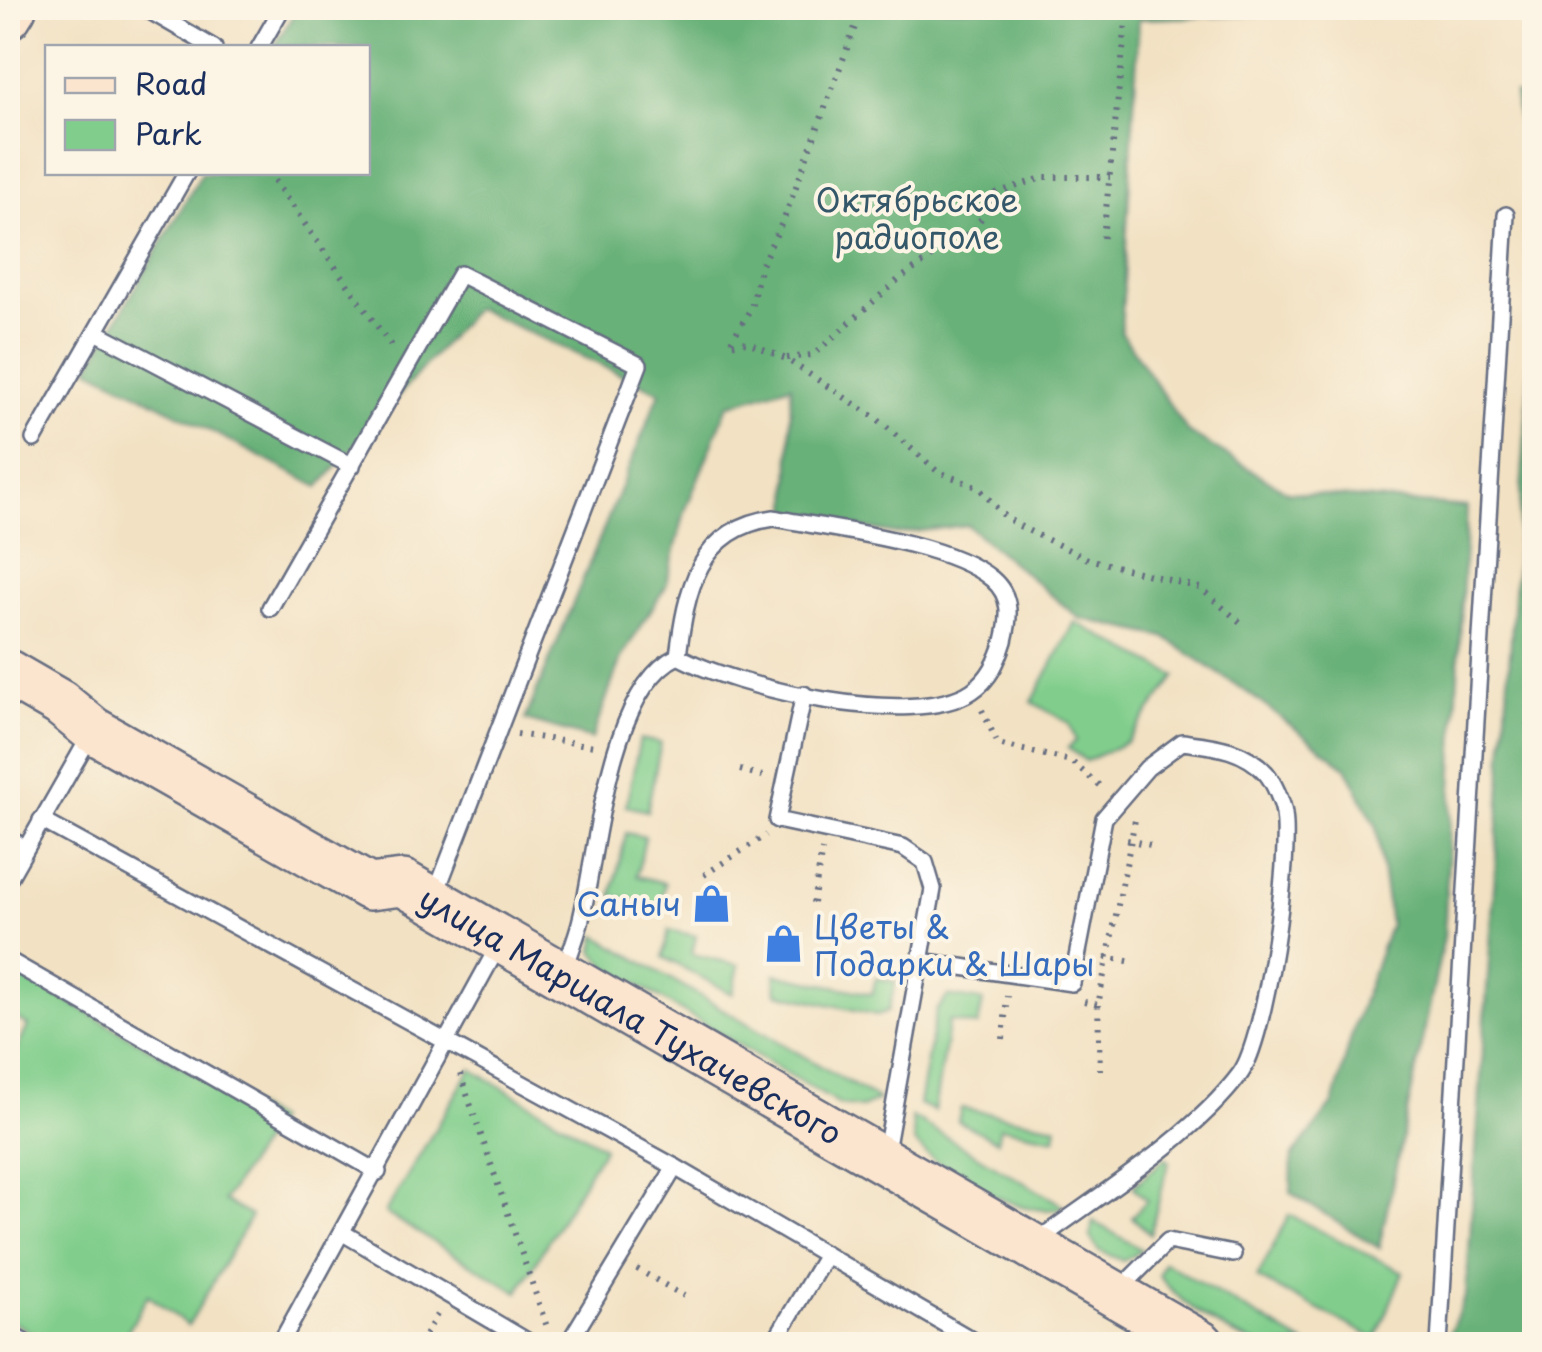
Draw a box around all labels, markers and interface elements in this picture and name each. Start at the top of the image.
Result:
legend [45,45,370,175]
text: Road [135,60,208,105]
text: Park [135,110,202,155]
park label: Октябрьское радиополе [816,175,1018,260]
street label: улица Маршала Тухачевского [411,874,852,1156]
place label: Саныч [576,879,681,927]
shop icon: Саныч [690,882,732,924]
place label: Цветы & Подарки & Шары [814,902,1094,987]
shop icon: Цветы & Подарки & Шары [763,923,805,965]

